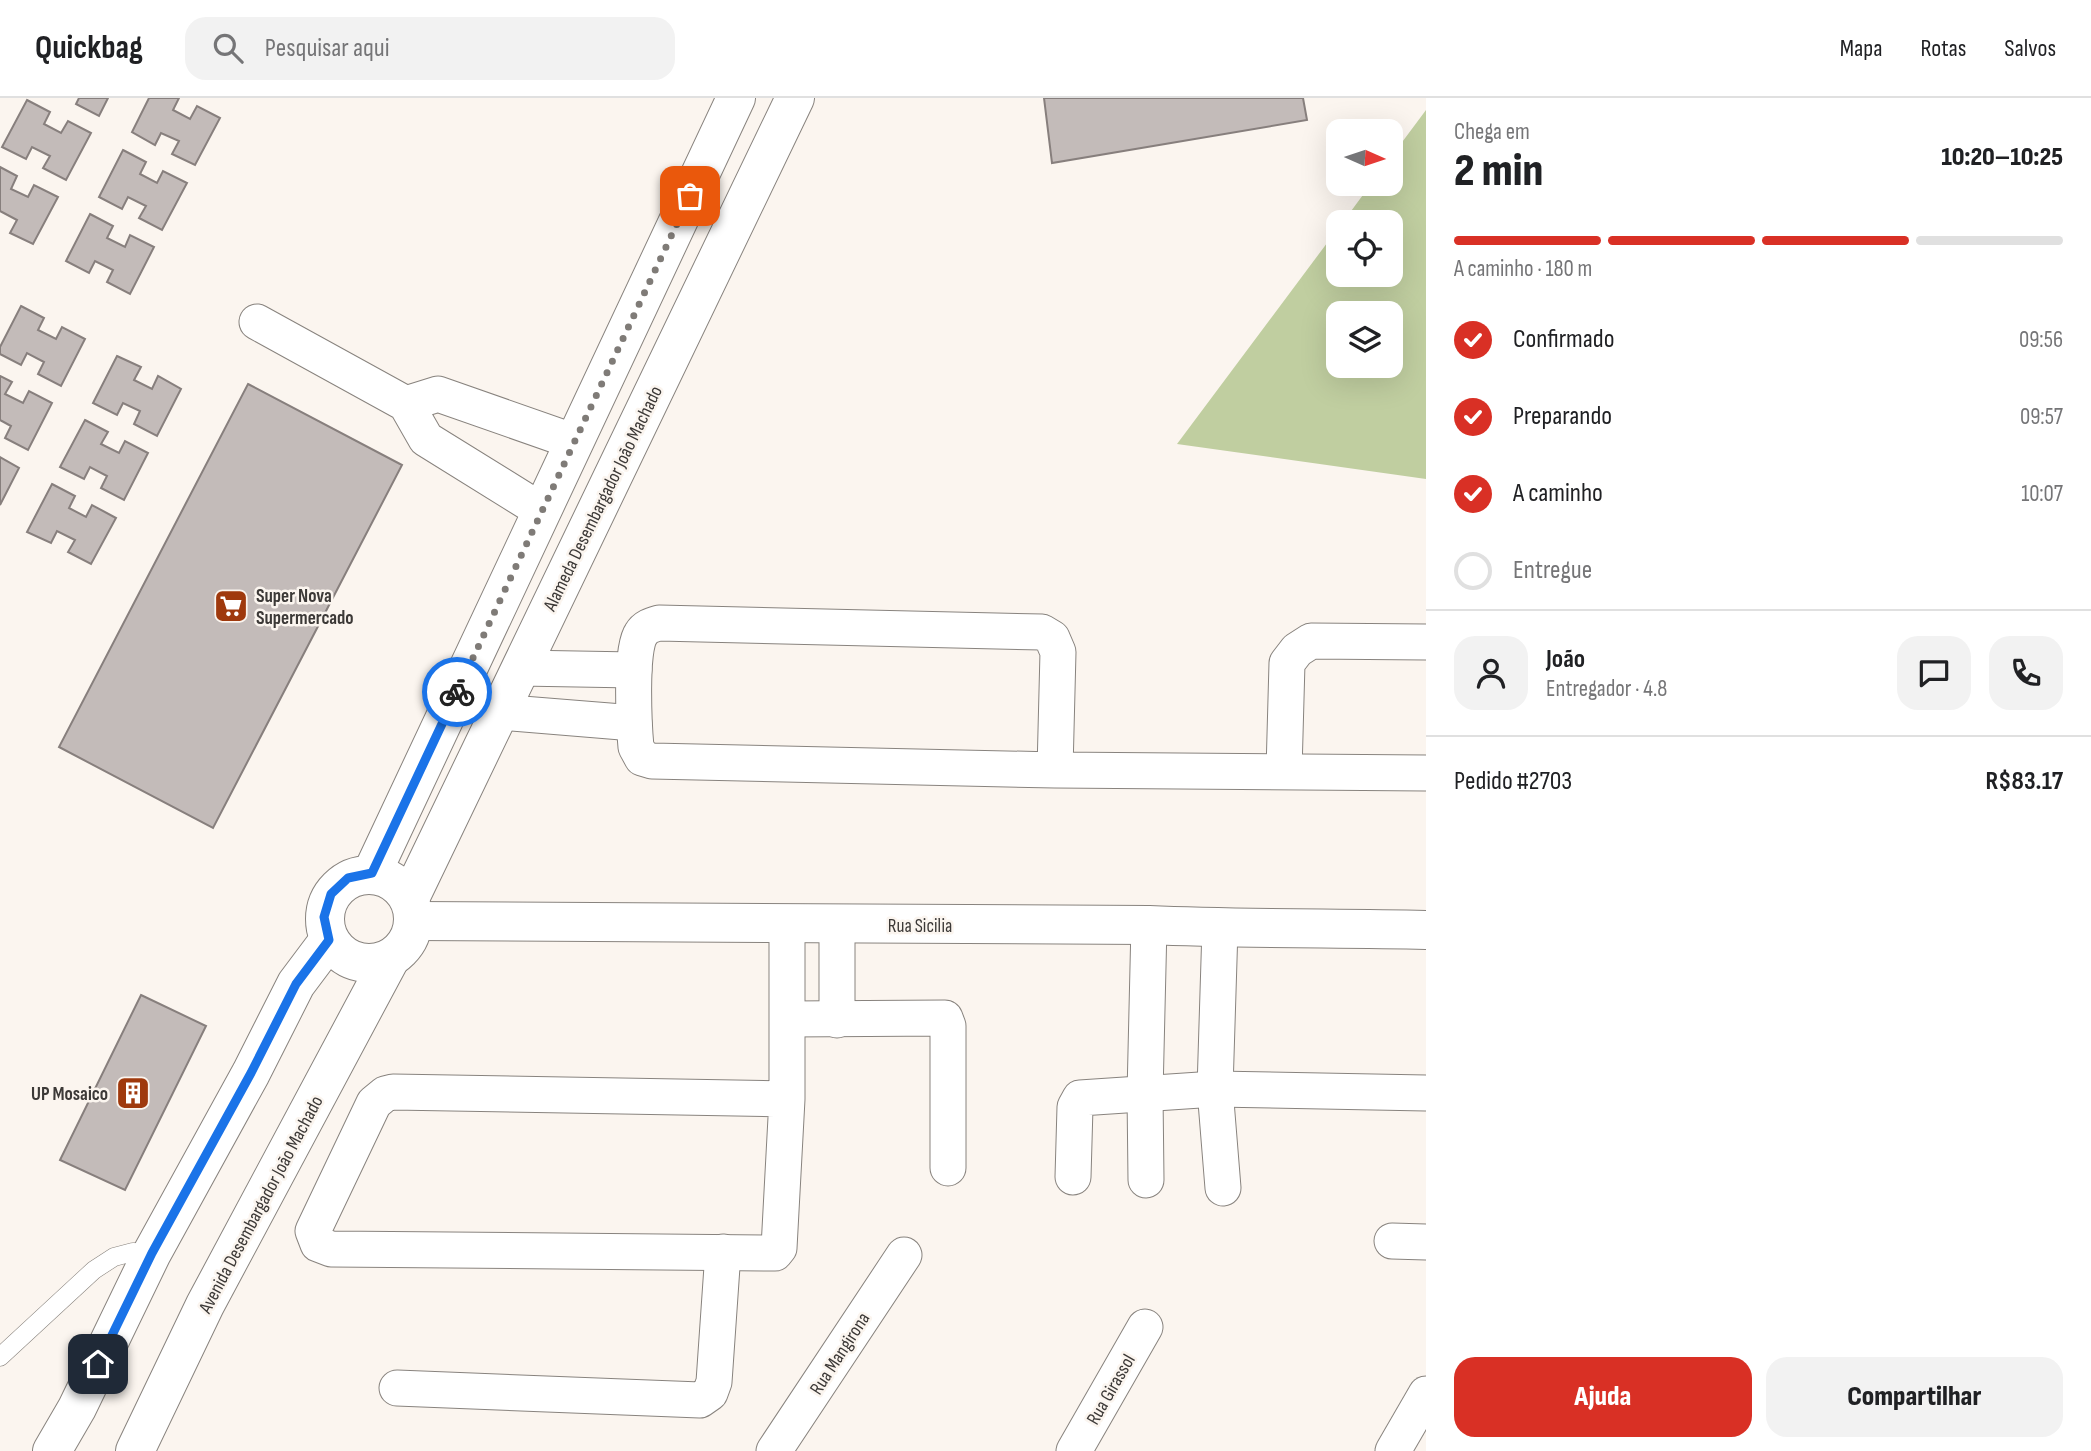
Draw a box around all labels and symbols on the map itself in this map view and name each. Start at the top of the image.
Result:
north arrow [1326,119,1404,196]
pin [660,166,720,226]
street label: Alameda Desembargador João Machado [538,382,668,616]
place label: Super Nova Supermercado [256,585,354,630]
supermarket icon: Super Nova Supermercado [212,587,250,625]
courier [422,657,492,727]
street label: Rua Sicilia [888,915,952,938]
building icon: UP Mosaico [114,1074,152,1112]
place label: UP Mosaico [31,1083,108,1106]
street label: Avenida Desembargador João Machado [194,1092,328,1318]
street label: Rua Mangirona [805,1308,875,1399]
pin [68,1334,128,1394]
street label: Rua Girassol [1082,1350,1141,1429]

